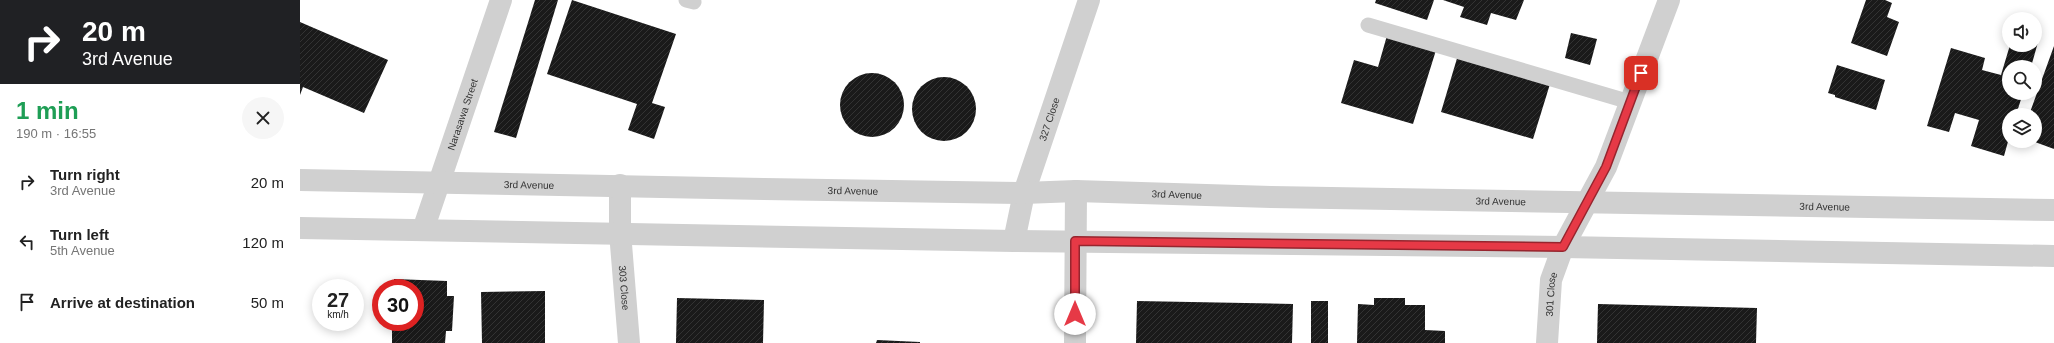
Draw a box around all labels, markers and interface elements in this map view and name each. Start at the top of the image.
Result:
map controls [2002,12,2042,148]
button: sound [2002,12,2042,52]
icon: right [16,16,68,68]
text: 20 m [82,16,146,47]
text: 3rd Avenue [82,49,173,69]
pin [1624,56,1658,90]
button: search [2002,60,2042,100]
icon: arrive [1630,62,1652,84]
street label: Narasawa Street [445,77,480,152]
street label: 327 Close [1037,96,1062,142]
text: 1 min [16,97,79,124]
button: close [242,97,284,139]
button: layers [2002,108,2042,148]
text: 190 m · 16:55 [16,126,96,141]
text: Turn right [50,166,120,183]
icon: right [16,171,38,193]
text: 20 m [251,174,284,191]
street label: 3rd Avenue [504,179,555,191]
text: 3rd Avenue [50,183,116,198]
street label: 3rd Avenue [828,185,879,197]
street label: 3rd Avenue [1151,188,1203,201]
street label: 3rd Avenue [1475,195,1526,207]
street label: 3rd Avenue [1799,201,1850,213]
text: Turn left [50,226,109,243]
icon: left [16,231,38,253]
text: 120 m [242,234,284,251]
text: 5th Avenue [50,243,115,258]
street label: 303 Close [617,265,631,311]
street label: 301 Close [1544,270,1560,317]
speed limit sign: 30 [372,279,424,331]
text: 27 [327,289,349,311]
icon: arrive [16,291,38,313]
position arrow [1054,293,1096,335]
text: Arrive at destination [50,294,195,311]
text: 50 m [251,294,284,311]
text: km/h [327,309,349,320]

